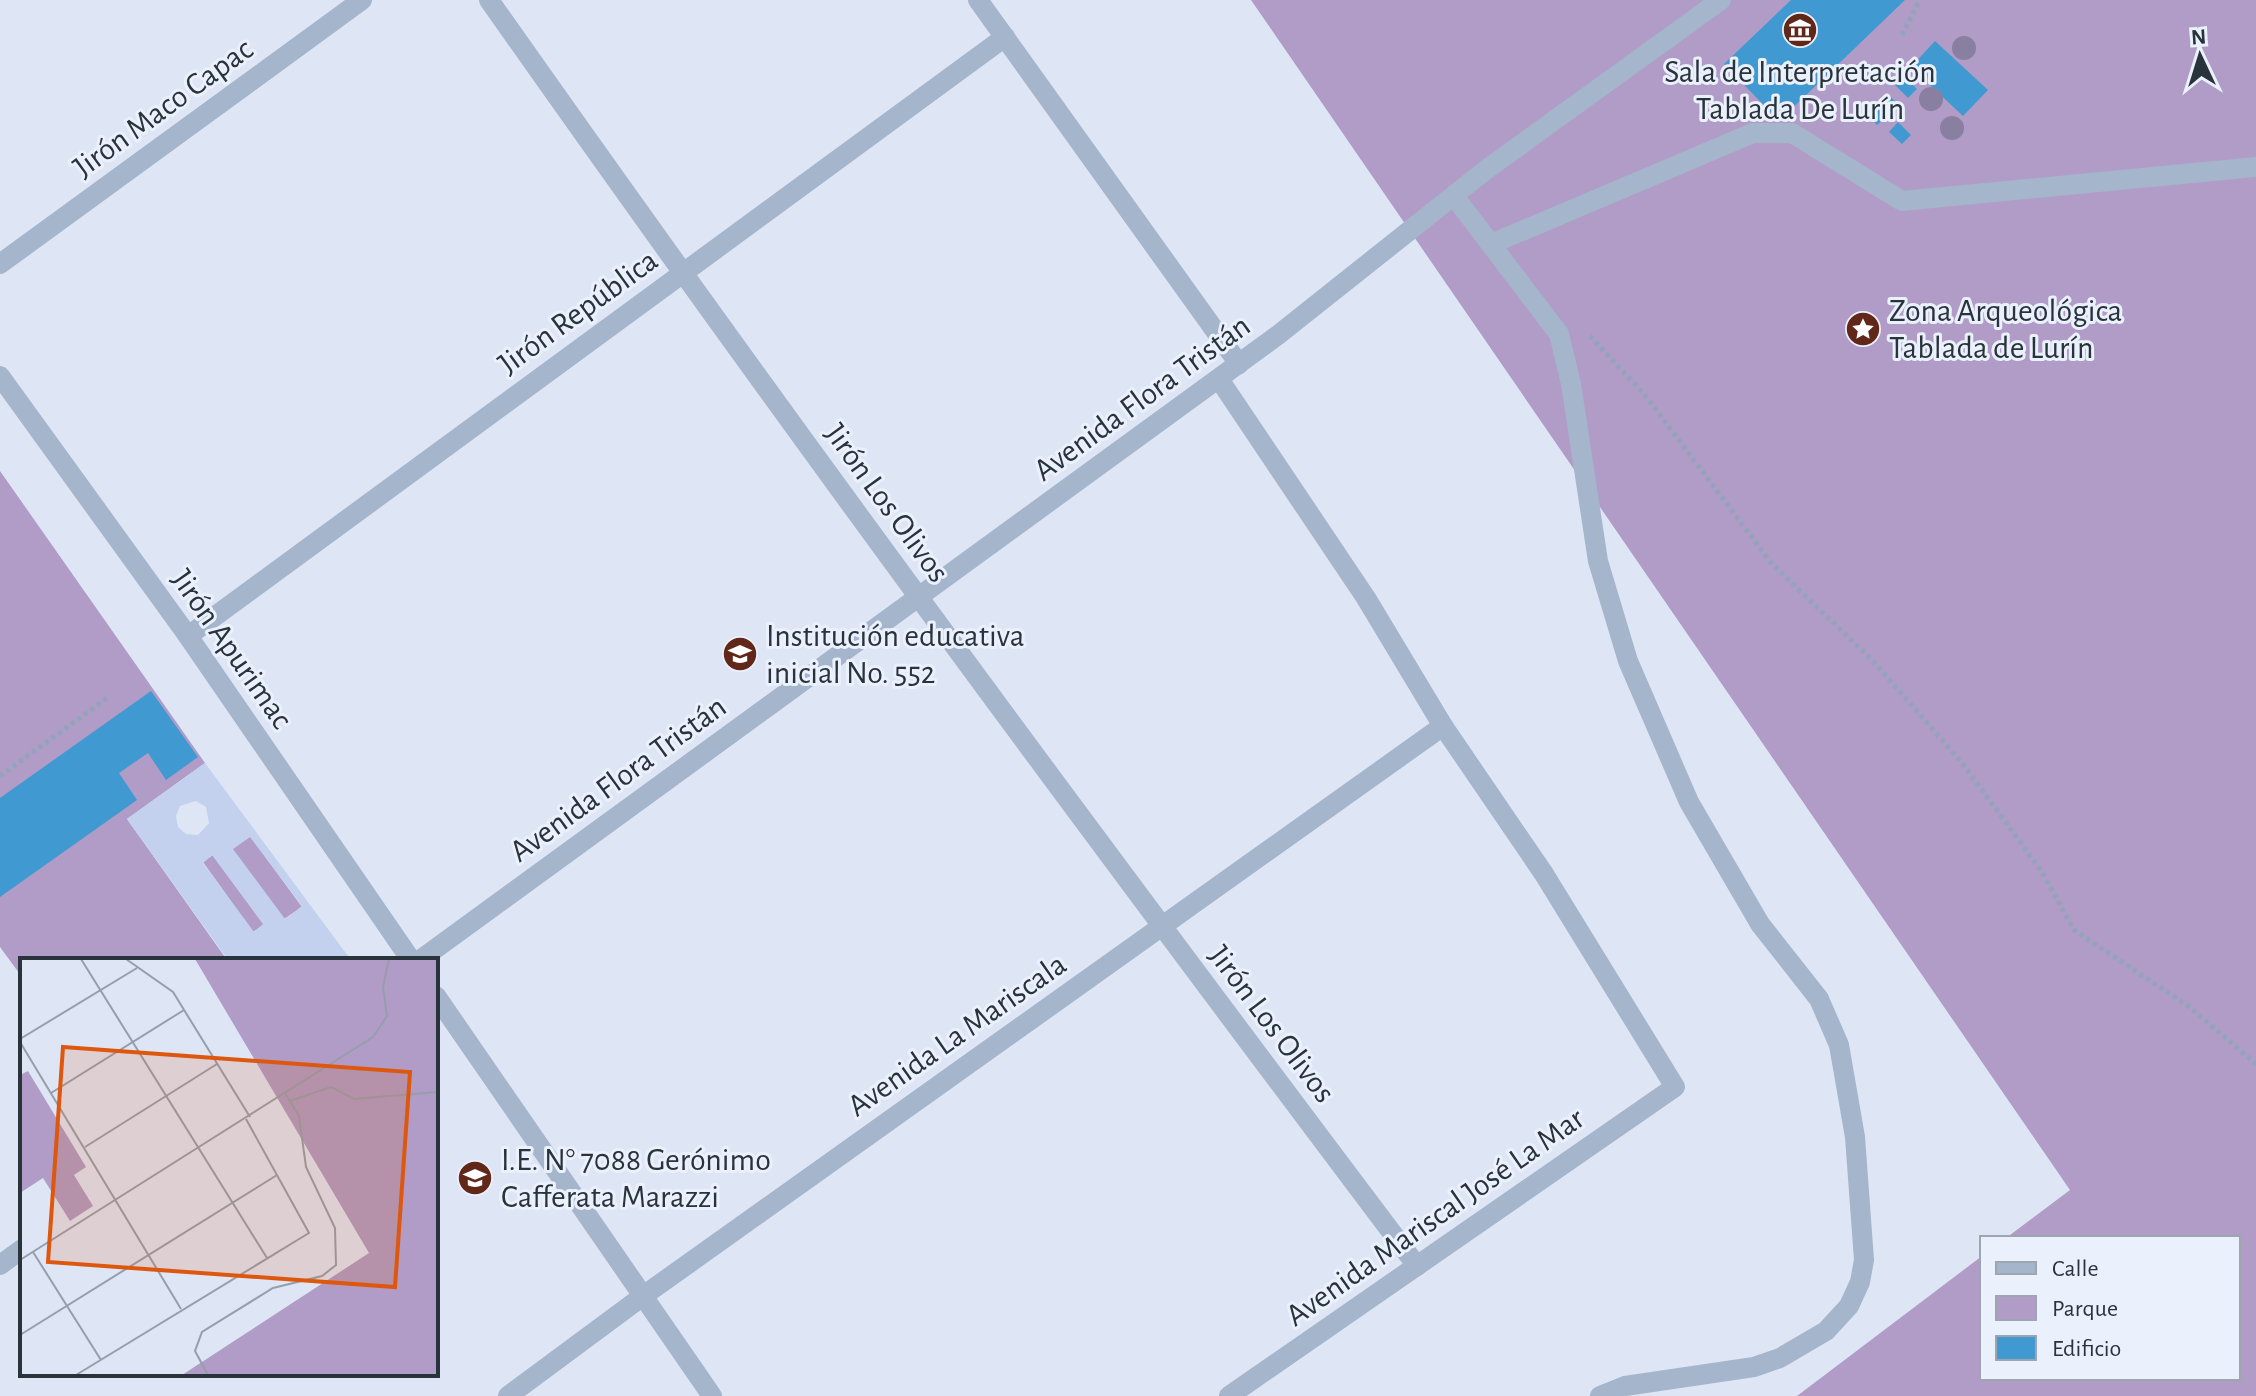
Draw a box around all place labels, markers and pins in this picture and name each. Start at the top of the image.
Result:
museum icon: Sala de Interpretación Tablada De Lurín [1781,11,1819,49]
place label: Sala de Interpretación Tablada De Lurín [1664,56,1936,125]
place label: Zona Arqueológica Tablada de Lurín [1889,295,2122,364]
place icon: Zona Arqueológica Tablada de Lurín [1844,310,1882,348]
place label: Institución educativa inicial No. 552 [766,620,1024,689]
school or university icon: Institución educativa inicial No. 552 [721,635,759,673]
place label: I.E. N° 7088 Gerónimo Cafferata Marazzi [501,1144,771,1213]
school or university icon: I.E. N° 7088 Gerónimo Cafferata Marazzi [456,1159,494,1197]

